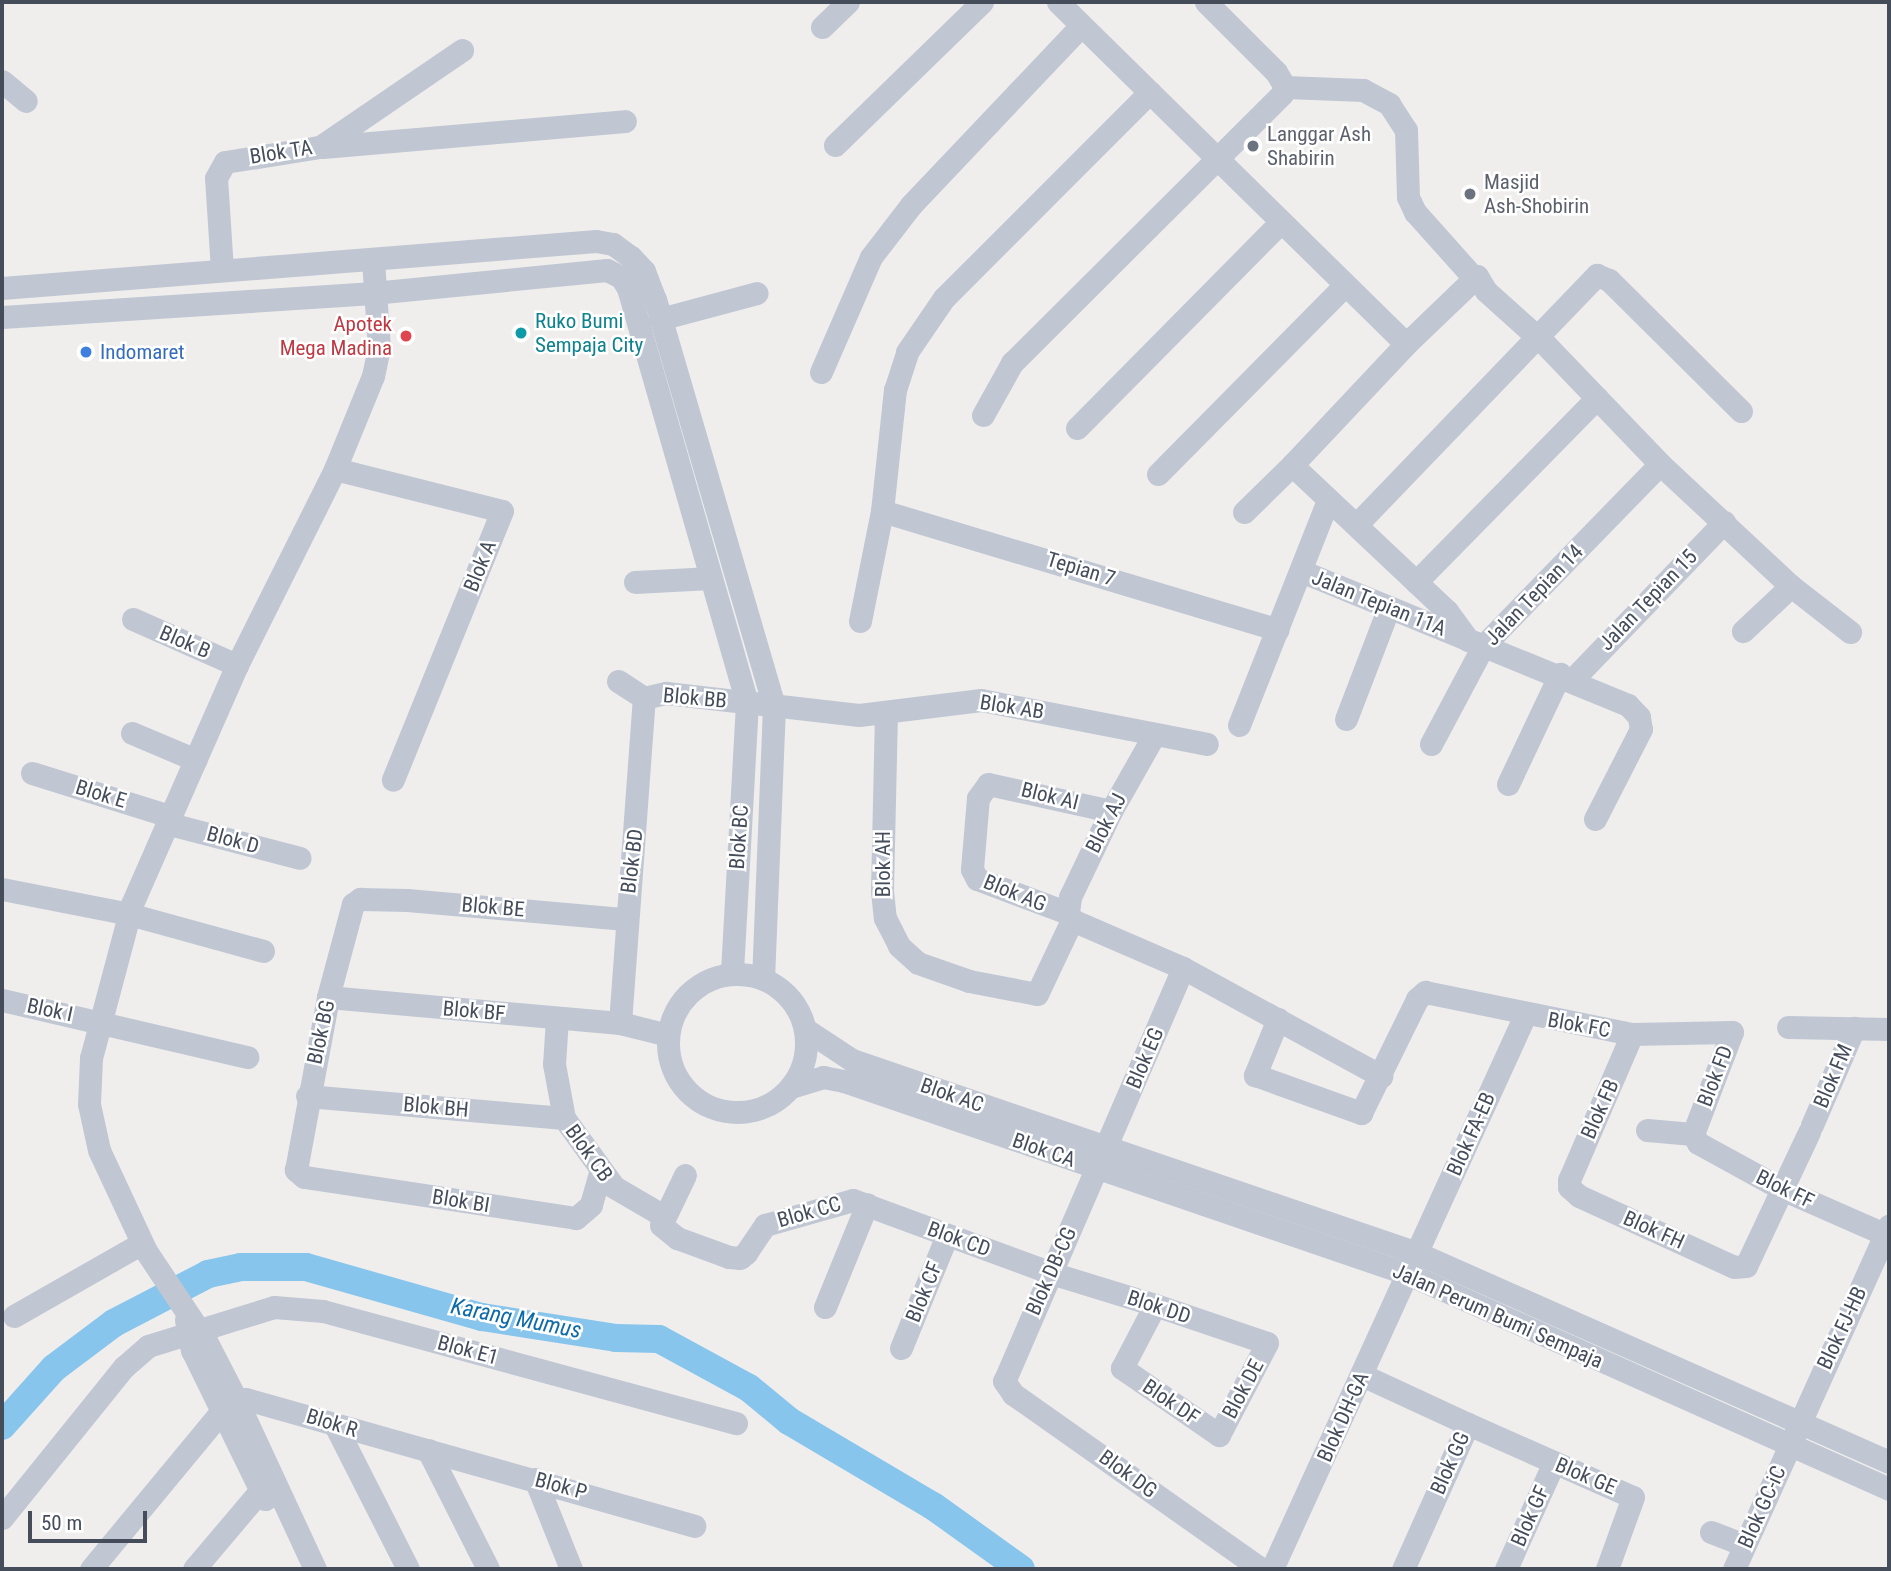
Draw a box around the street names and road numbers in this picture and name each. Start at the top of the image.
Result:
street label: Blok TA [248,135,314,169]
street label: Blok A [458,537,502,595]
street label: Jalan Tepian 14 [1480,539,1588,651]
street label: Jalan Tepian 15 [1594,544,1702,656]
street label: Tepian 7 [1044,547,1118,591]
street label: Jalan Tepian 11A [1308,565,1450,641]
street label: Blok B [156,620,214,664]
street label: Blok BB [662,683,728,713]
street label: Blok AB [978,689,1046,725]
street label: Blok E [73,774,129,814]
street label: Blok AI [1019,777,1081,815]
street label: Blok AJ [1080,789,1132,857]
street label: Blok BC [724,804,754,870]
street label: Blok D [204,821,262,859]
street label: Blok BD [616,827,648,895]
street label: Blok AH [870,831,896,897]
street label: Blok AG [980,869,1050,917]
street label: Blok BE [461,892,525,922]
street label: Blok I [25,993,75,1027]
street label: Blok BF [442,996,506,1026]
street label: Blok BG [302,998,340,1066]
street label: Blok FC [1546,1007,1612,1043]
street label: Blok EG [1121,1024,1169,1092]
street label: Blok FM [1808,1040,1858,1112]
street label: Blok FD [1692,1042,1738,1110]
street label: Blok AC [917,1073,987,1117]
street label: Blok FB [1576,1075,1624,1143]
street label: Blok FA-EB [1441,1088,1501,1180]
street label: Blok BH [402,1092,470,1122]
street label: Blok CB [560,1120,618,1186]
street label: Blok CA [1009,1127,1079,1173]
street label: Blok FF [1752,1164,1818,1214]
street label: Blok BI [430,1184,492,1218]
street label: Blok CC [774,1191,844,1233]
street label: Blok FH [1620,1205,1688,1255]
street label: Blok CD [924,1216,994,1262]
street label: Blok DB-CG [1020,1223,1082,1319]
street label: Blok CF [900,1258,948,1326]
street label: Jalan Perum Bumi Sempaja [1389,1258,1607,1374]
street label: Blok FJ-HB [1812,1283,1872,1373]
street label: Blok DD [1124,1285,1194,1329]
street label: Blok E1 [435,1330,501,1370]
street label: Blok DE [1217,1355,1269,1423]
street label: Blok DH-GA [1312,1368,1374,1466]
street label: Blok DF [1138,1374,1204,1430]
street label: Blok R [303,1403,361,1443]
street label: Blok GG [1425,1428,1475,1498]
street label: Blok DG [1094,1445,1162,1503]
street label: Blok GE [1552,1452,1620,1500]
street label: Blok GC-iC [1733,1462,1791,1552]
street label: Blok P [532,1467,590,1505]
street label: Blok GF [1506,1482,1554,1550]

